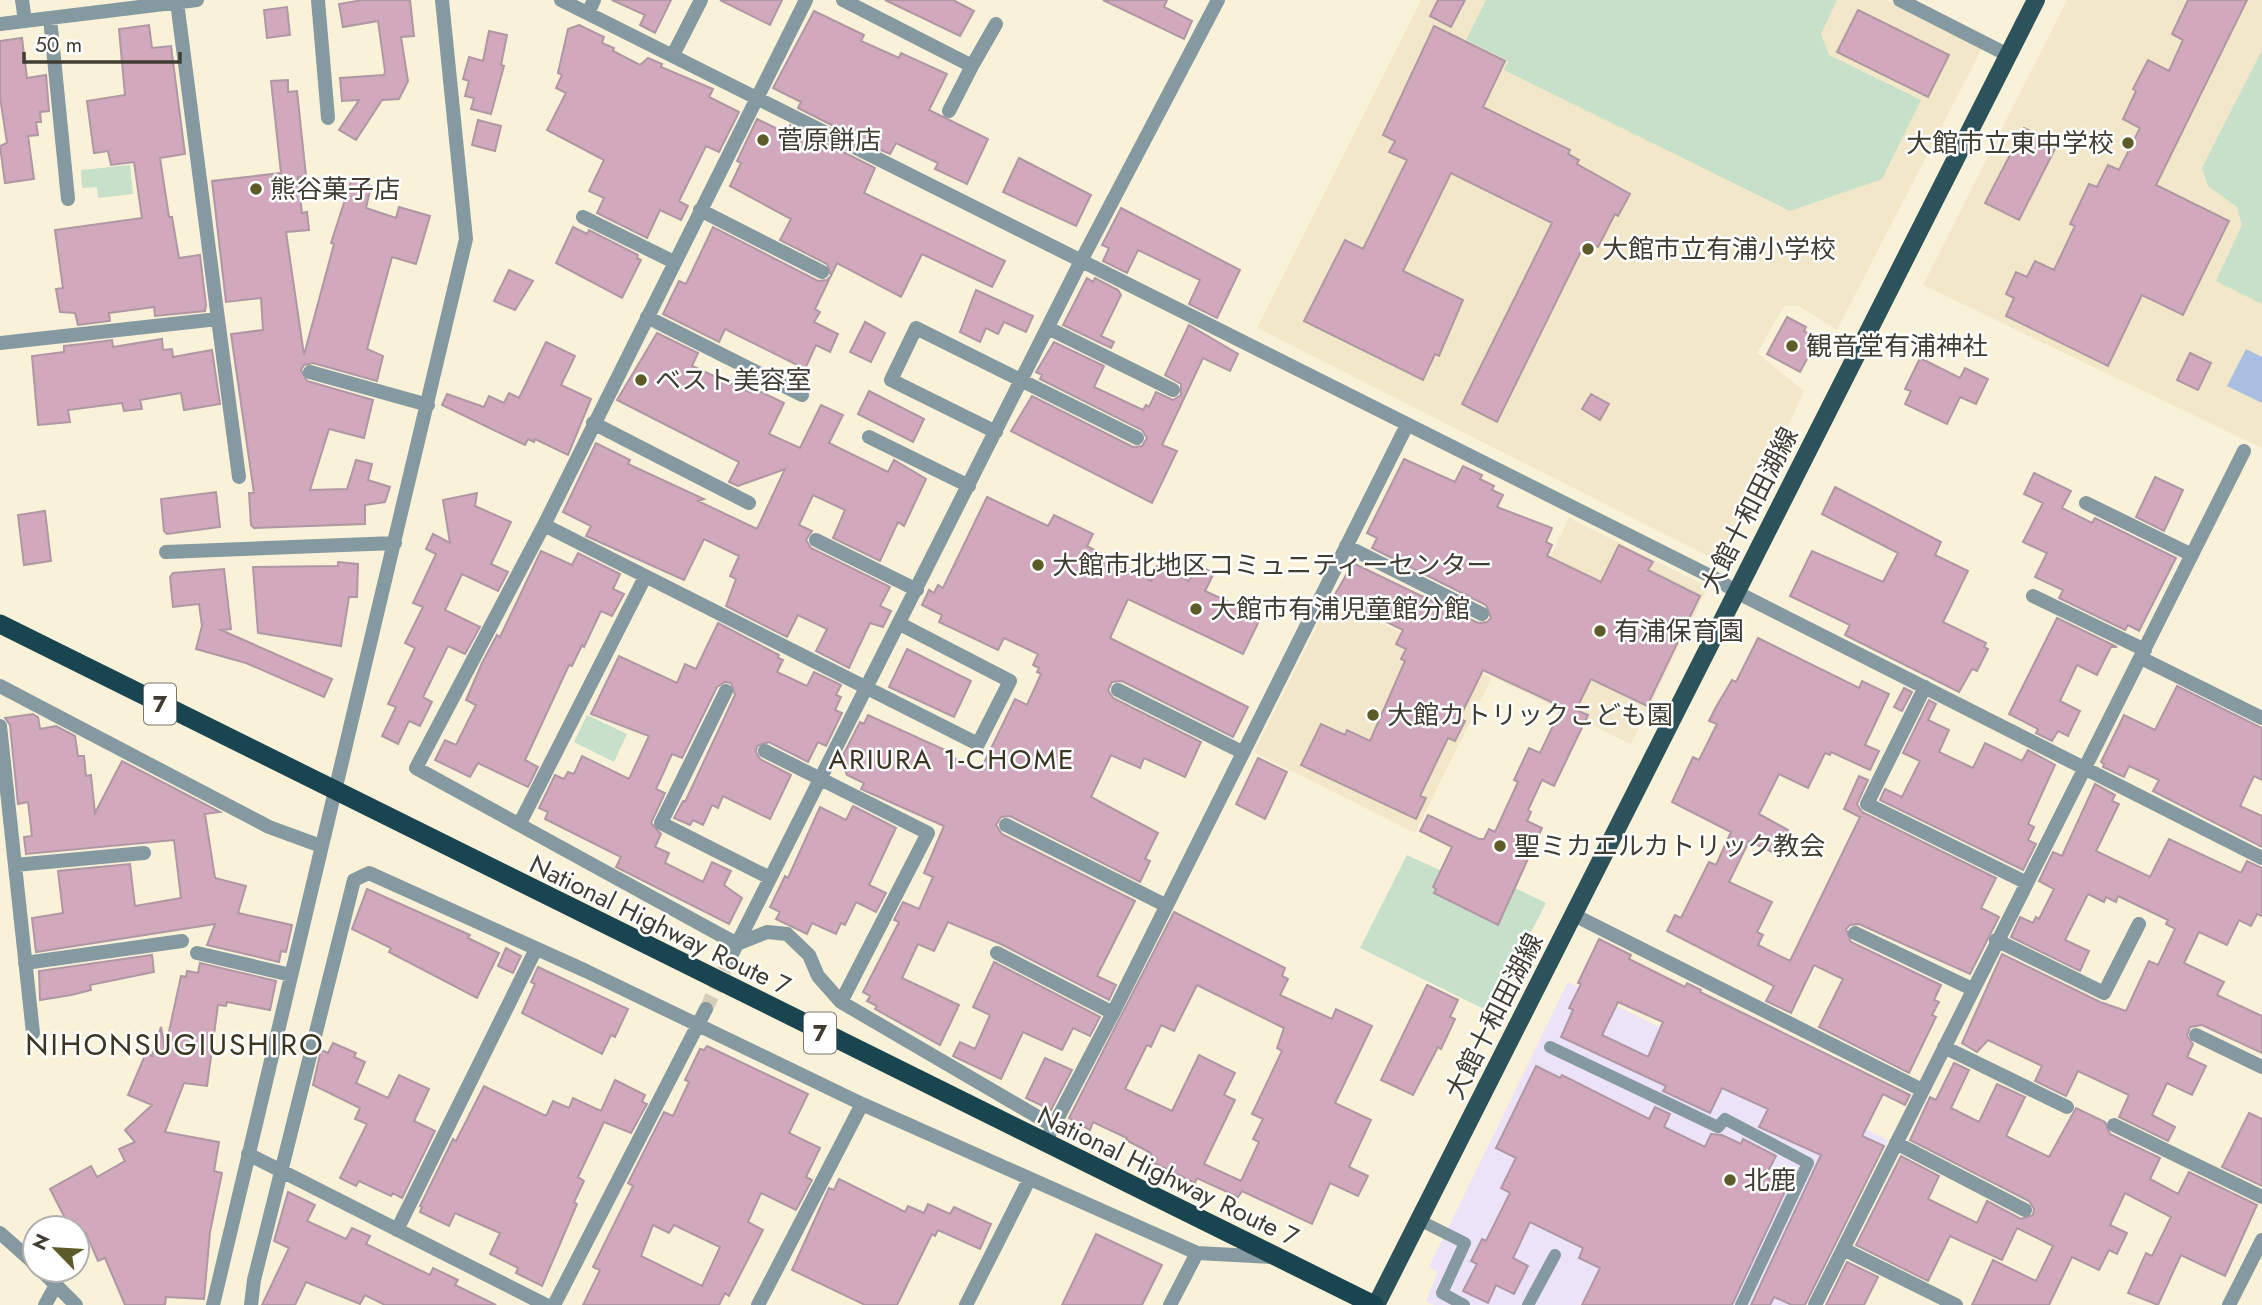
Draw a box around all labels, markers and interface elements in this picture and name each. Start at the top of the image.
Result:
scale bar [24,21,180,65]
text: 50 m [35,30,82,60]
place label: 菅原餅店 [777,121,881,159]
place label: 大館市立東中学校 [1906,124,2114,162]
marker: 菅原餅店 [755,132,771,148]
marker: 大館市立東中学校 [2120,135,2136,151]
place label: 熊谷菓子店 [270,170,400,208]
marker: 熊谷菓子店 [248,181,264,197]
place label: 大館市立有浦小学校 [1602,230,1836,268]
marker: 大館市立有浦小学校 [1580,241,1596,257]
place label: 観音堂有浦神社 [1806,327,1988,365]
marker: 観音堂有浦神社 [1784,338,1800,354]
place label: ベスト美容室 [655,361,812,399]
marker: ベスト美容室 [633,372,649,388]
street label: 大館十和田湖線 [1691,420,1807,600]
place label: 大館市北地区コミュニティーセンター [1052,546,1492,584]
marker: 大館市北地区コミュニティーセンター [1030,557,1046,573]
place label: 大館市有浦児童館分館 [1210,590,1470,628]
marker: 大館市有浦児童館分館 [1188,601,1204,617]
place label: 有浦保育園 [1614,612,1744,650]
marker: 有浦保育園 [1592,623,1608,639]
road number: 7 [144,684,176,724]
place label: 大館カトリックこども園 [1387,696,1673,734]
marker: 大館カトリックこども園 [1365,707,1381,723]
district label: ARIURA 1-CHOME [829,739,1076,780]
place label: 聖ミカエルカトリック教会 [1514,827,1825,865]
marker: 聖ミカエルカトリック教会 [1492,838,1508,854]
street label: National Highway Route 7 [523,845,797,1005]
street label: 大館十和田湖線 [1436,926,1552,1106]
road number: 7 [804,1013,836,1054]
district label: NIHONSUGIUSHIRO [25,1023,325,1066]
street label: National Highway Route 7 [1031,1096,1305,1256]
place label: 北鹿 [1744,1161,1796,1199]
marker: 北鹿 [1722,1172,1738,1188]
north arrow [21,1214,91,1284]
text: N [26,1229,56,1255]

